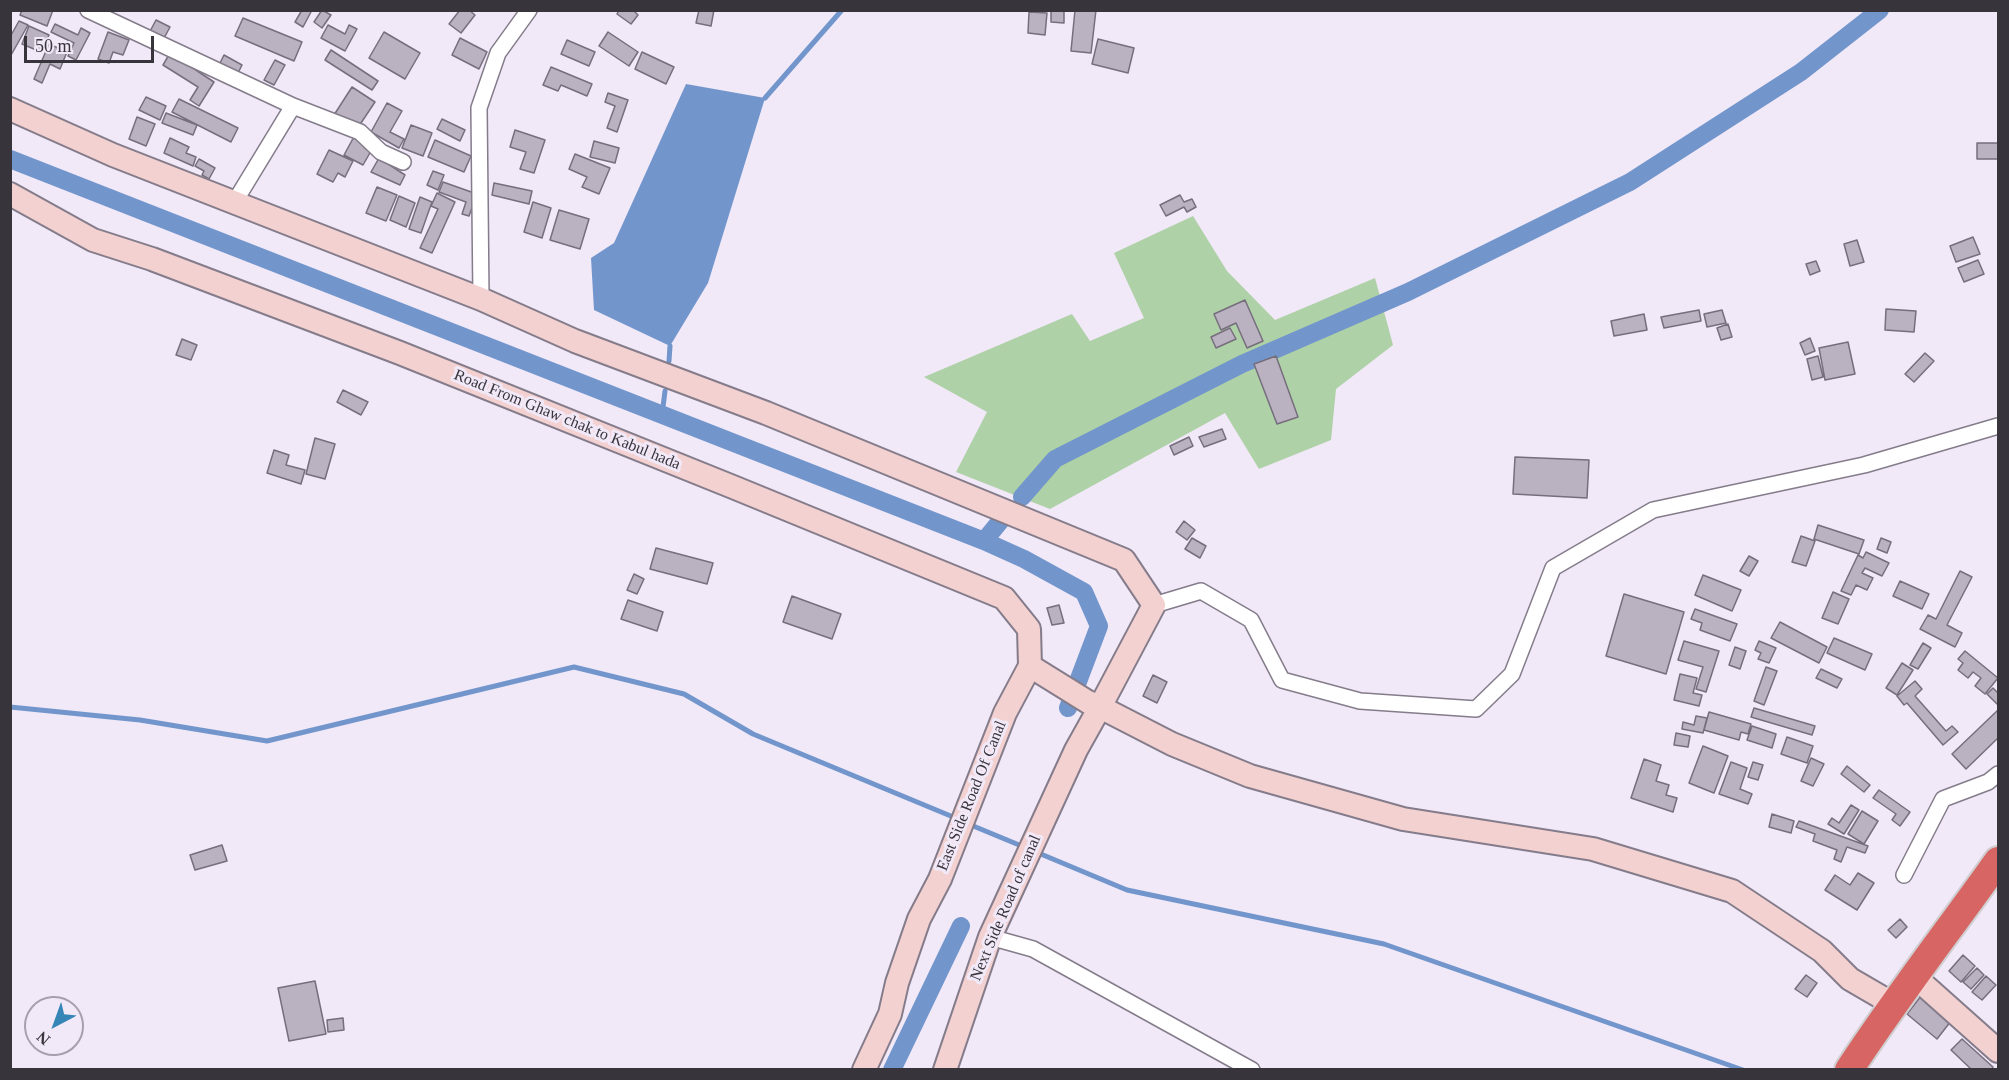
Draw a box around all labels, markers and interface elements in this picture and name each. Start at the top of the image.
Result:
scale bar [27,24,158,62]
text: 50 m [35,36,72,56]
street label: Road From Ghaw chak to Kabul hada [451,366,683,474]
street label: East Side Road Of Canal [933,718,1011,874]
street label: Next Side Road of canal [967,832,1045,984]
north arrow [24,996,84,1056]
text: N [33,1028,53,1049]

